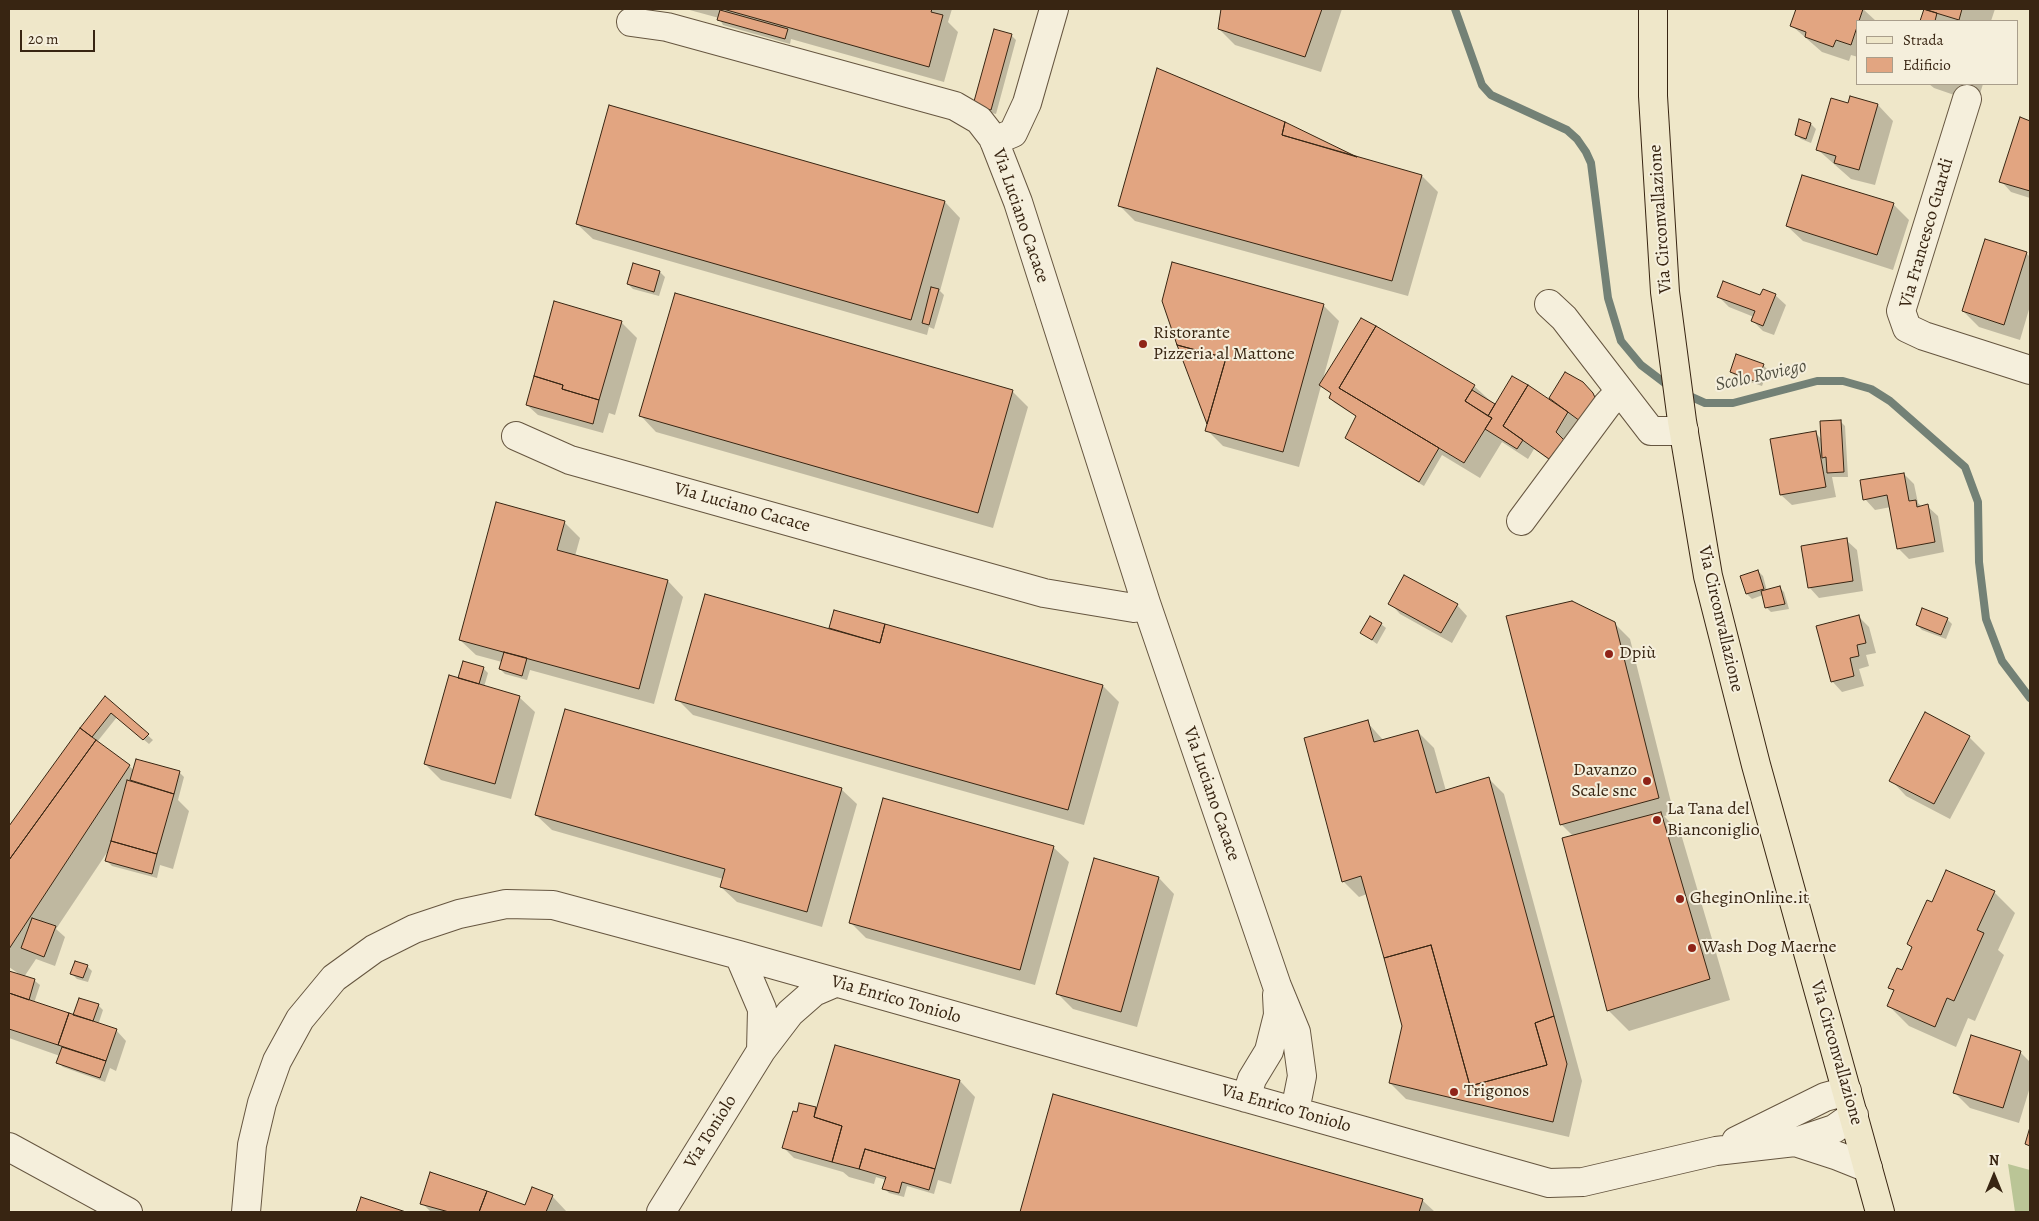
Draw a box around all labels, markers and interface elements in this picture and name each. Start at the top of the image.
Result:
scale bar [22,20,98,52]
legend [1856,20,2019,85]
text: 20 m [28,29,59,49]
text: Strada [1903,30,1944,50]
text: Edificio [1903,55,1951,75]
street label: Via Circonvallazione [1645,144,1677,294]
street label: Via Luciano Cacace [987,146,1053,286]
street label: Via Francesco Guardi [1895,156,1959,310]
place label: Ristorante Pizzeria al Mattone [1153,323,1295,366]
marker: Ristorante Pizzeria al Mattone [1137,338,1149,350]
water label: Scolo Roviego [1713,355,1809,397]
street label: Via Luciano Cacace [671,478,813,538]
street label: Via Circonvallazione [1693,544,1747,694]
place label: Dpiù [1619,643,1656,665]
marker: Dpiù [1603,648,1615,660]
street label: Via Luciano Cacace [1178,724,1244,864]
place label: Davanzo Scale snc [1571,760,1637,802]
marker: Davanzo Scale snc [1641,775,1653,787]
place label: La Tana del Bianconiglio [1667,799,1760,842]
marker: La Tana del Bianconiglio [1651,814,1663,826]
place label: GheginOnline.it [1690,888,1809,910]
marker: GheginOnline.it [1674,893,1686,905]
place label: Wash Dog Maerne [1702,937,1837,959]
marker: Wash Dog Maerne [1686,942,1698,954]
street label: Via Enrico Toniolo [829,971,963,1029]
street label: Via Circonvallazione [1805,978,1867,1128]
street label: Via Enrico Toniolo [1219,1080,1353,1138]
place label: Trigonos [1464,1081,1529,1103]
marker: Trigonos [1448,1086,1460,1098]
street label: Via Toniolo [680,1091,742,1173]
north arrow [1969,1151,2019,1201]
text: N [1989,1151,1999,1170]

